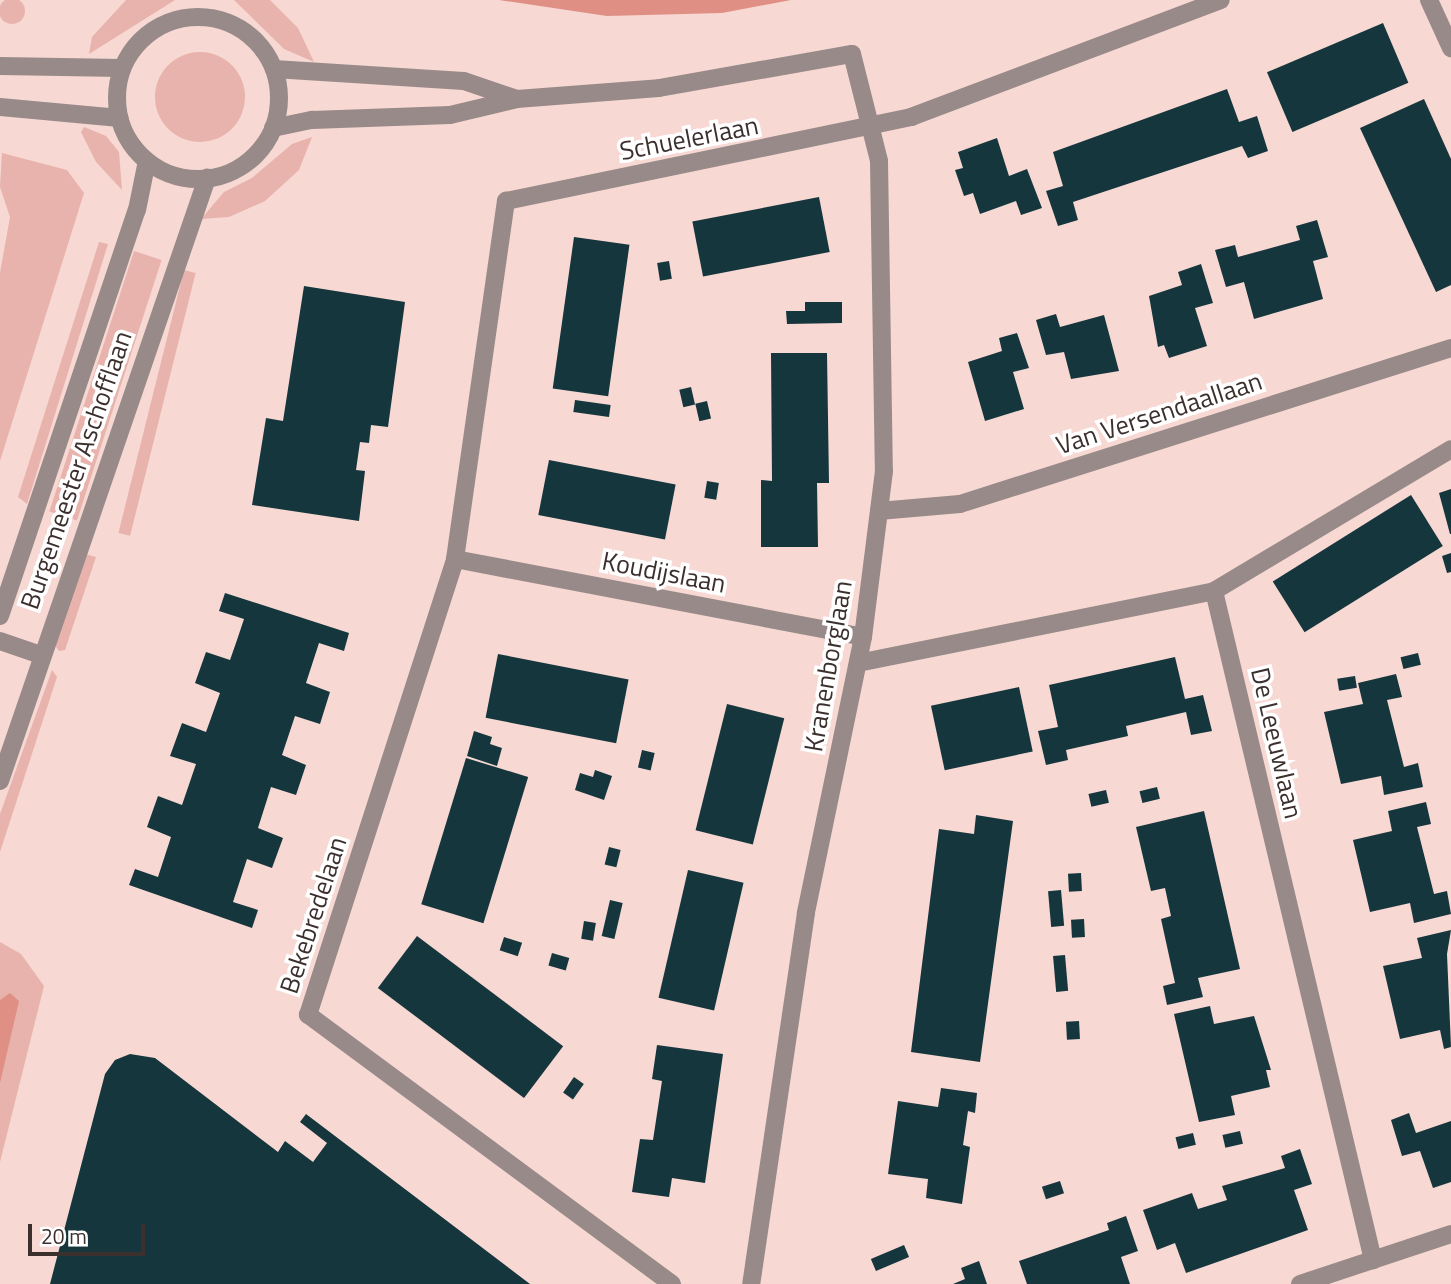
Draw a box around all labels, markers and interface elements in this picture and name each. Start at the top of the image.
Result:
street label: Schuelerlaan [617,109,761,167]
street label: Burgemeester Aschofflaan [14,327,138,613]
street label: Van Versendaallaan [1052,365,1266,461]
street label: Koudijslaan [600,545,728,599]
street label: Kranenborglaan [798,578,858,754]
street label: De Leeuwlaan [1244,665,1310,821]
street label: Bekebredelaan [273,833,353,997]
scale bar [32,1210,149,1254]
text: 20 m [41,1220,87,1252]

